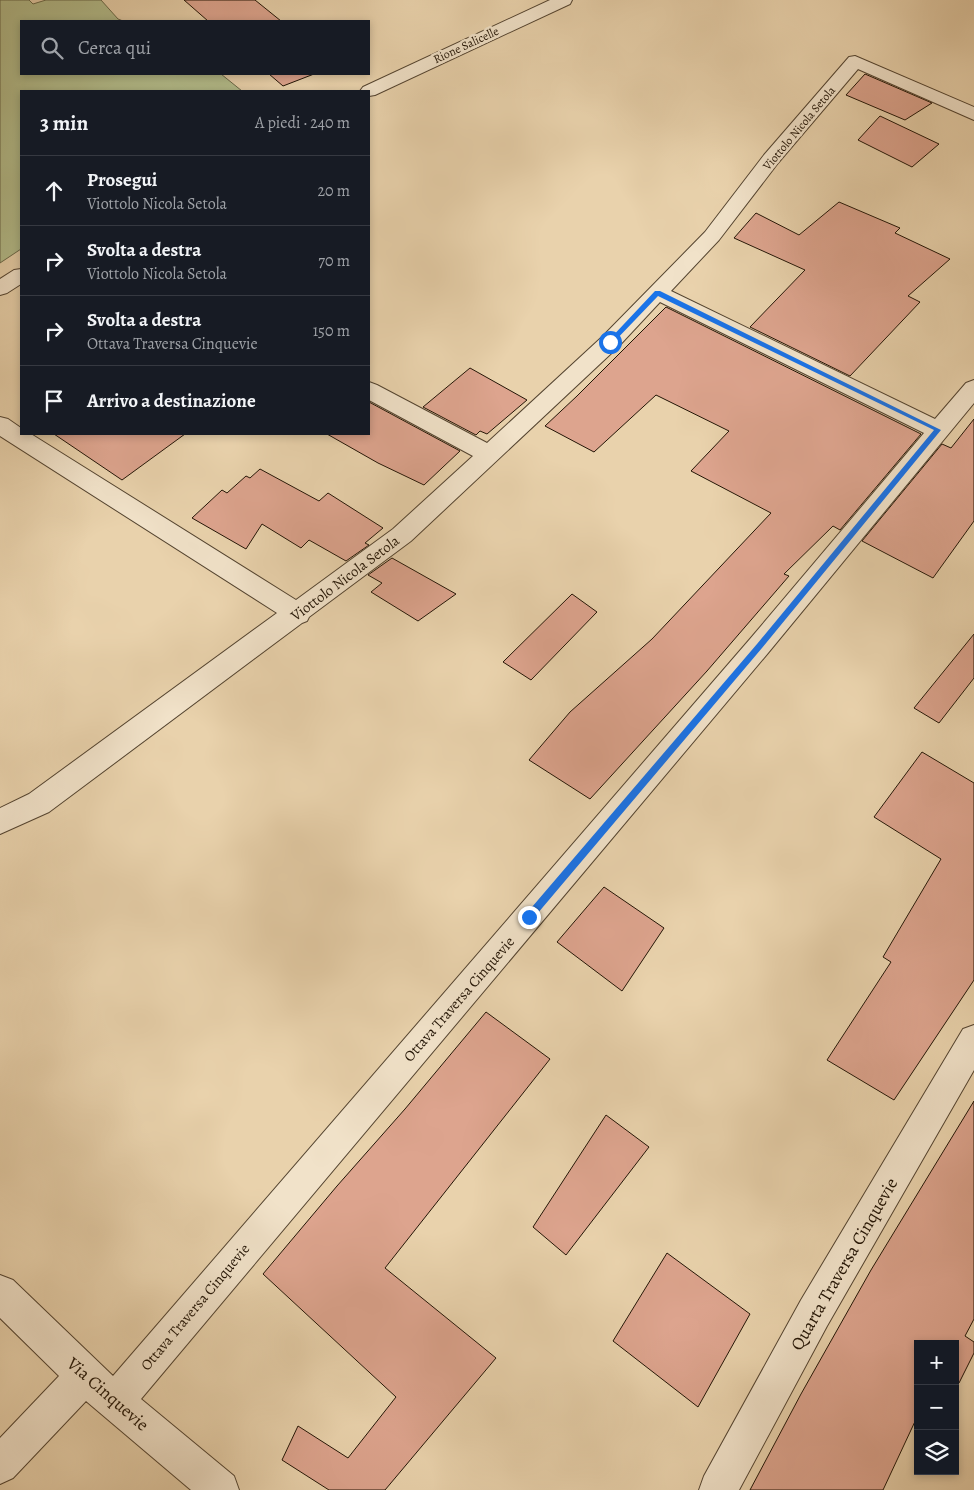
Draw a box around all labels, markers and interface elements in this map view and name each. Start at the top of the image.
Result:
search box [20,20,370,75]
street label: Rione Salicelle [431,23,501,67]
icon: search [38,34,66,62]
text: Cerca qui [78,35,151,61]
street label: Viottolo Nicola Setola [758,82,839,174]
text: 3 min [40,109,88,137]
text: A piedi · 240 m [255,112,350,134]
text: Prosegui [87,167,157,193]
icon: ahead [40,177,68,205]
text: 20 m [317,180,350,202]
text: Viottolo Nicola Setola [87,193,227,215]
text: Svolta a destra [87,237,201,263]
icon: right [40,247,68,275]
text: 70 m [318,250,350,272]
text: Viottolo Nicola Setola [87,263,227,285]
text: Svolta a destra [87,307,201,333]
icon: right [40,317,68,345]
text: 150 m [313,320,350,342]
route start [599,331,622,354]
text: Ottava Traversa Cinquevie [87,333,258,355]
icon: arrive [40,387,68,415]
text: Arrivo a destinazione [87,388,256,414]
street label: Viottolo Nicola Setola [286,531,403,626]
route end [518,906,541,929]
street label: Ottava Traversa Cinquevie [399,932,519,1066]
street label: Quarta Traversa Cinquevie [785,1173,903,1355]
street label: Ottava Traversa Cinquevie [136,1239,254,1375]
map controls [914,1340,959,1475]
button: + [914,1340,959,1385]
street label: Via Cinquevie [61,1351,154,1436]
button: − [914,1385,959,1430]
button: layers [914,1430,959,1475]

